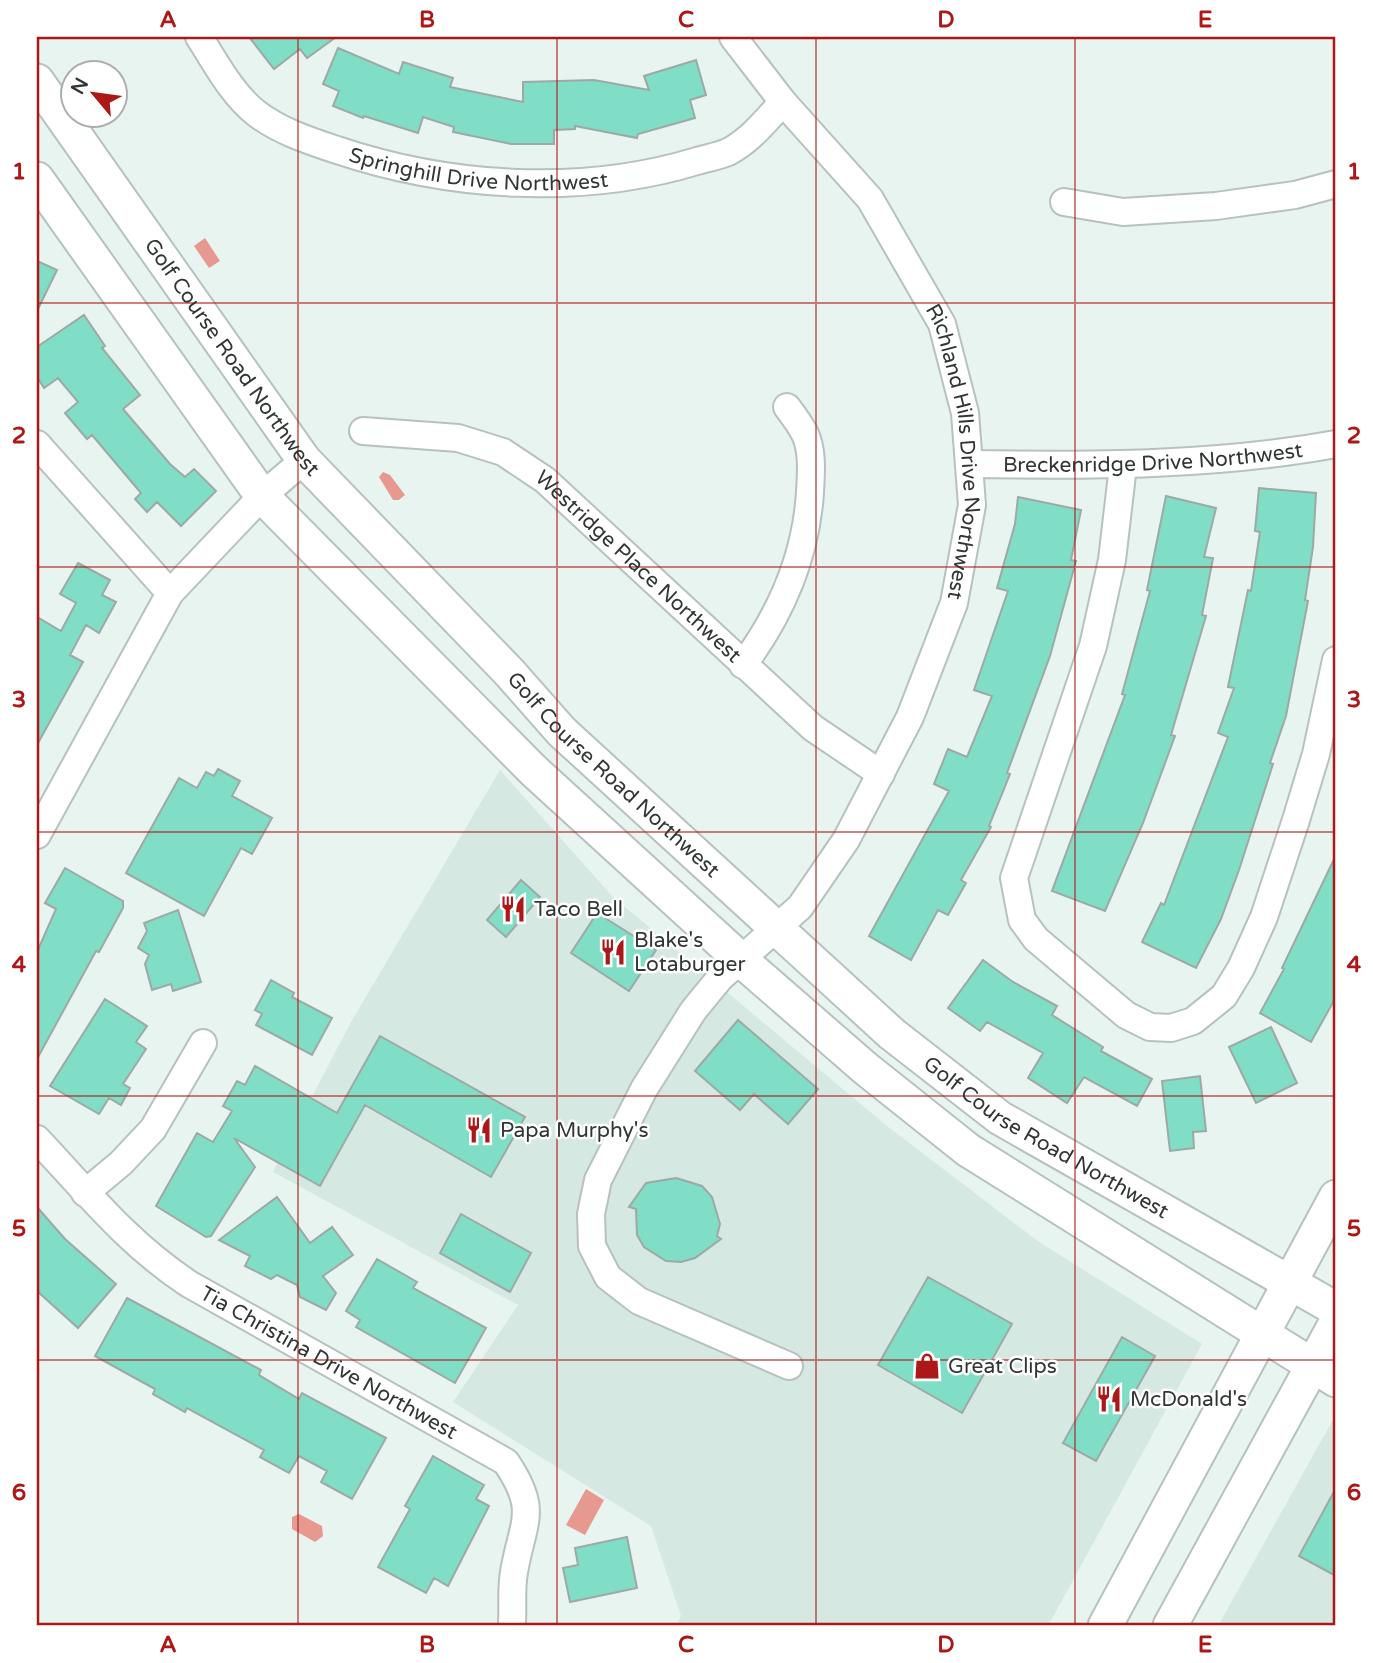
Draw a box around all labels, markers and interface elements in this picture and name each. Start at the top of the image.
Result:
text: A [159,6,177,34]
text: B [419,6,435,34]
text: C [678,6,694,34]
text: D [937,6,955,34]
text: E [1198,6,1212,34]
north arrow [60,60,130,130]
text: N [67,74,93,98]
street label: Springhill Drive Northwest [346,142,609,196]
text: 1 [12,158,26,186]
text: 1 [1347,158,1361,186]
street label: Golf Course Road Northwest [139,233,325,481]
street label: Richland Hills Drive Northwest [921,299,985,602]
text: 2 [12,422,26,450]
text: 2 [1347,422,1361,450]
street label: Breckenridge Drive Northwest [1003,437,1304,477]
street label: Westridge Place Northwest [530,465,746,668]
street label: Golf Course Road Northwest [502,667,725,882]
text: 3 [12,686,26,714]
text: 3 [1347,686,1361,714]
restaurant icon: Taco Bell [498,894,528,924]
place label: Taco Bell [534,897,623,922]
place label: Blake's Lotaburger [634,928,746,977]
restaurant icon: Blake's Lotaburger [598,937,628,967]
text: 4 [12,951,27,979]
text: 4 [1347,951,1362,979]
street label: Golf Course Road Northwest [919,1051,1173,1224]
restaurant icon: Papa Murphy's [464,1115,494,1145]
place label: Papa Murphy's [500,1118,649,1143]
text: 5 [12,1215,26,1243]
text: 5 [1347,1215,1361,1243]
street label: Tia Christina Drive Northwest [196,1280,462,1445]
shop icon: Great Clips [912,1351,942,1381]
place label: Great Clips [948,1354,1057,1379]
restaurant icon: McDonald's [1094,1384,1124,1414]
place label: McDonald's [1130,1387,1247,1412]
text: 6 [12,1479,26,1507]
text: 6 [1347,1479,1361,1507]
text: A [159,1631,177,1659]
text: B [419,1631,435,1659]
text: C [678,1631,694,1659]
text: D [937,1631,955,1659]
text: E [1198,1631,1212,1659]

